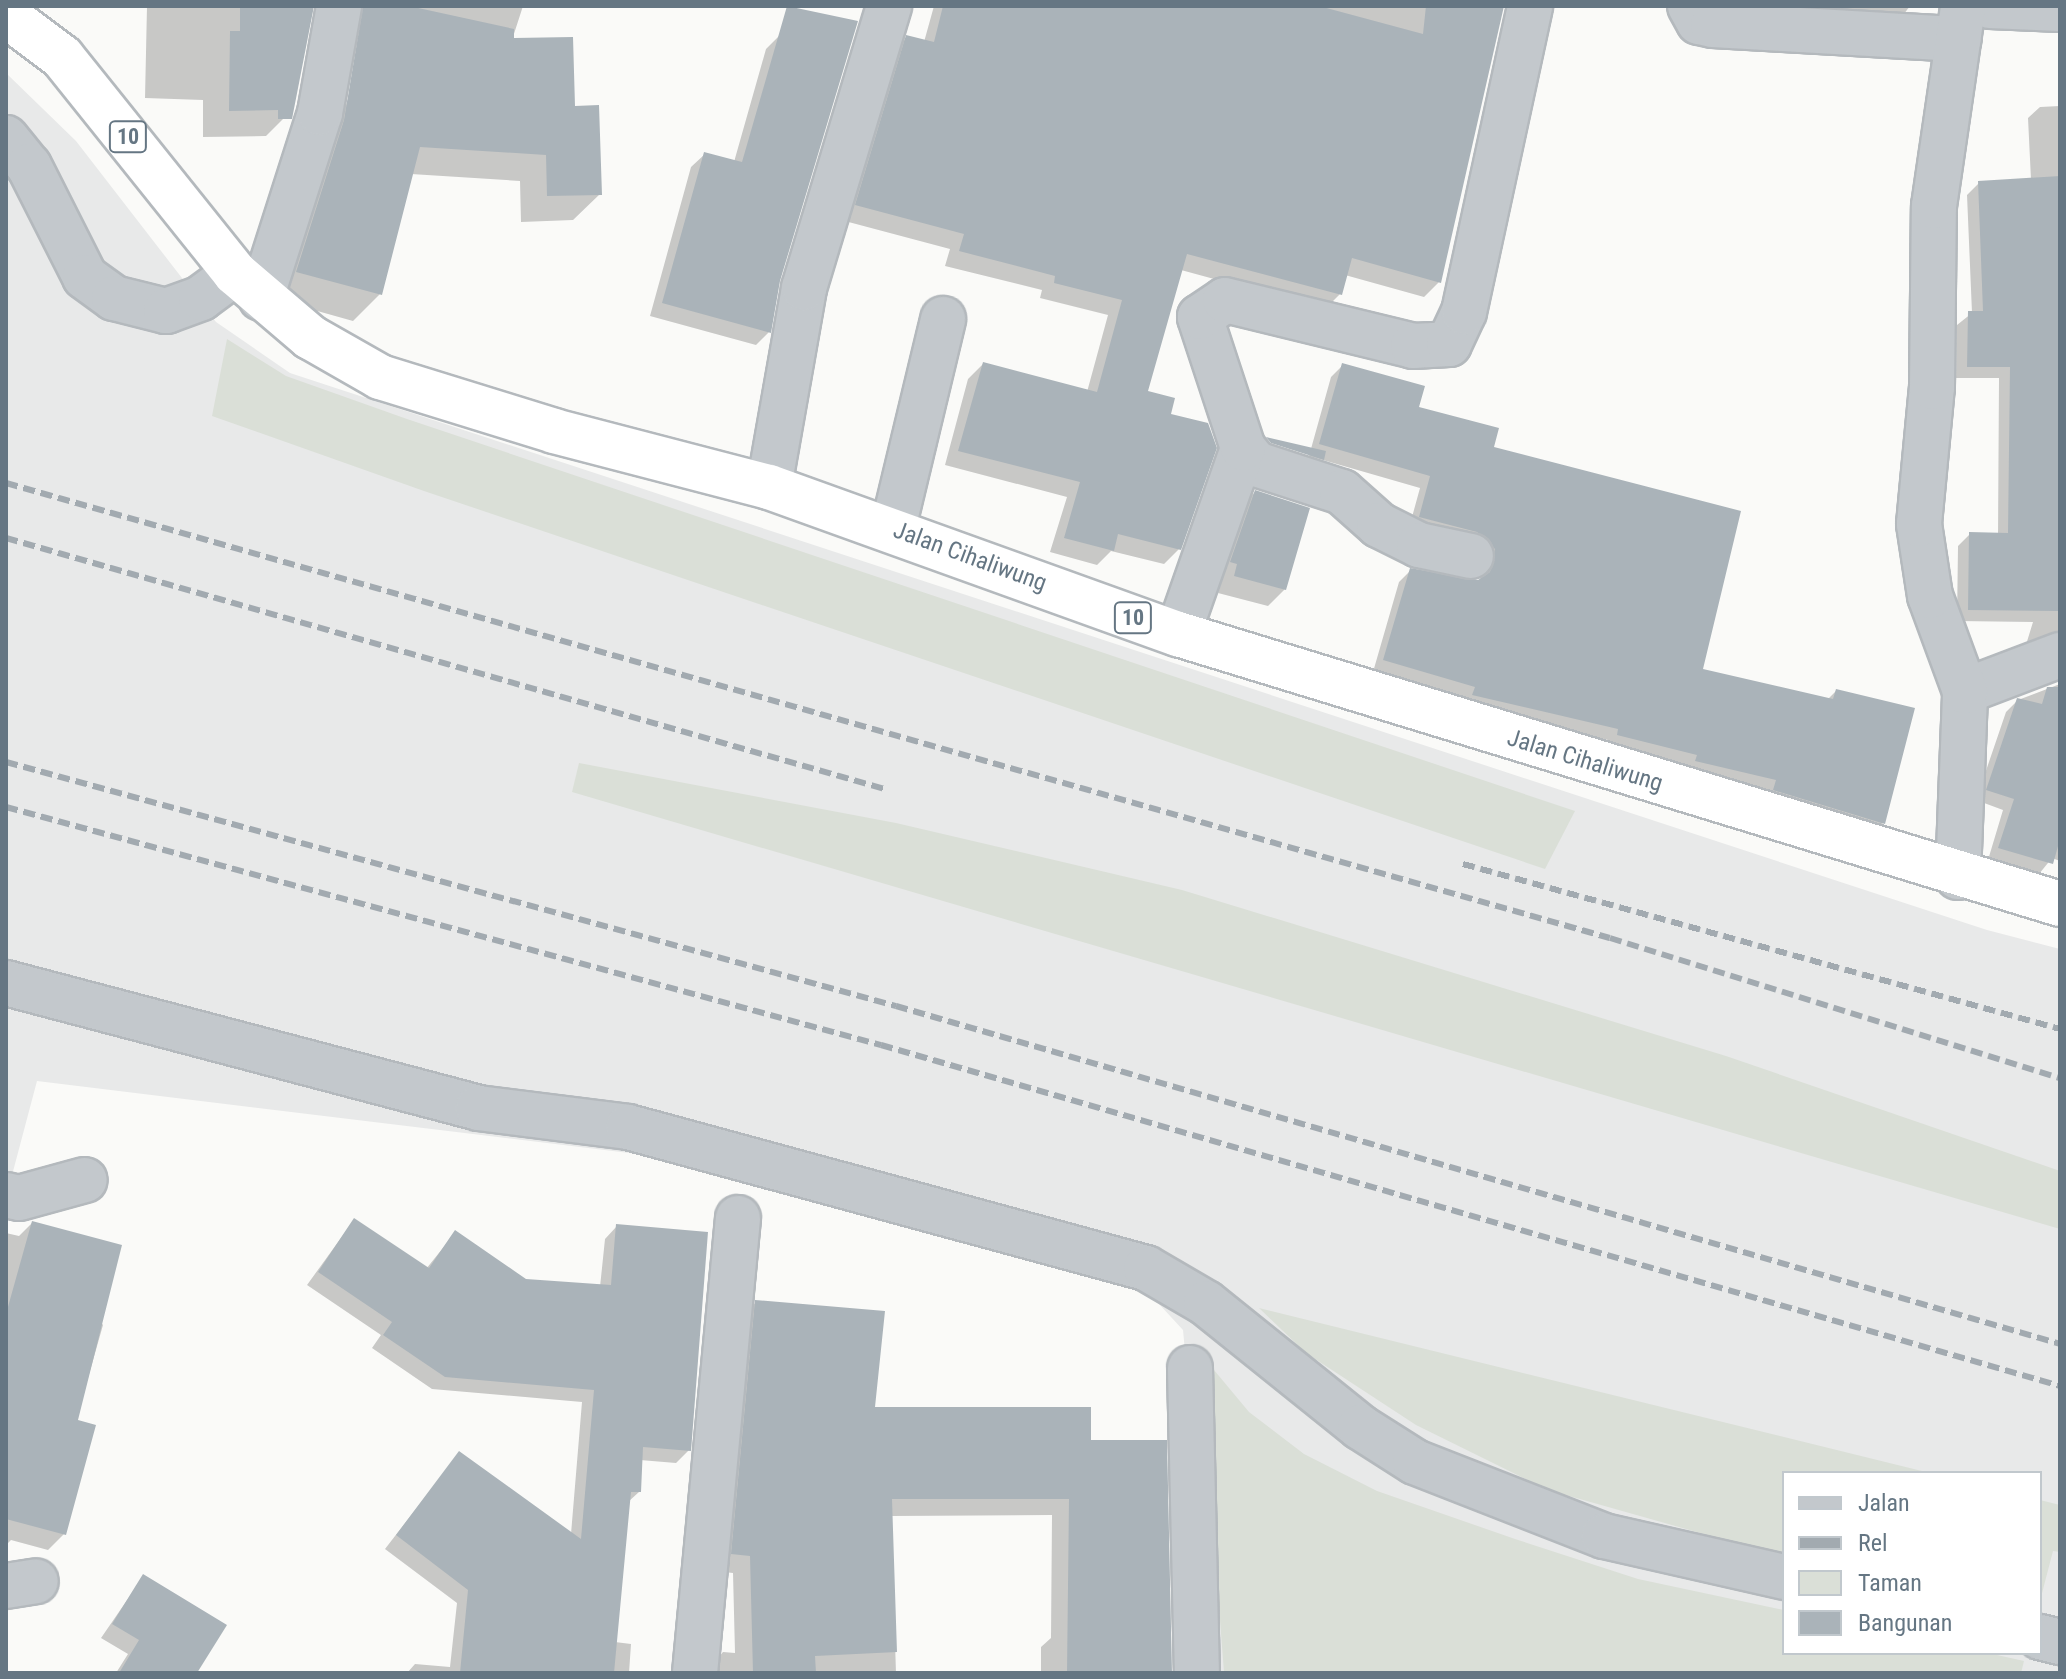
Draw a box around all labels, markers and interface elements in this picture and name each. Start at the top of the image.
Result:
road number: 10 [108,119,148,155]
street label: Jalan Cihaliwung [889,516,1051,598]
road number: 10 [1113,600,1153,636]
street label: Jalan Cihaliwung [1504,724,1666,798]
legend [1782,1471,2042,1655]
text: Jalan [1858,1489,1910,1517]
text: Rel [1858,1529,1888,1557]
text: Taman [1858,1569,1922,1597]
text: Bangunan [1858,1609,1952,1637]

